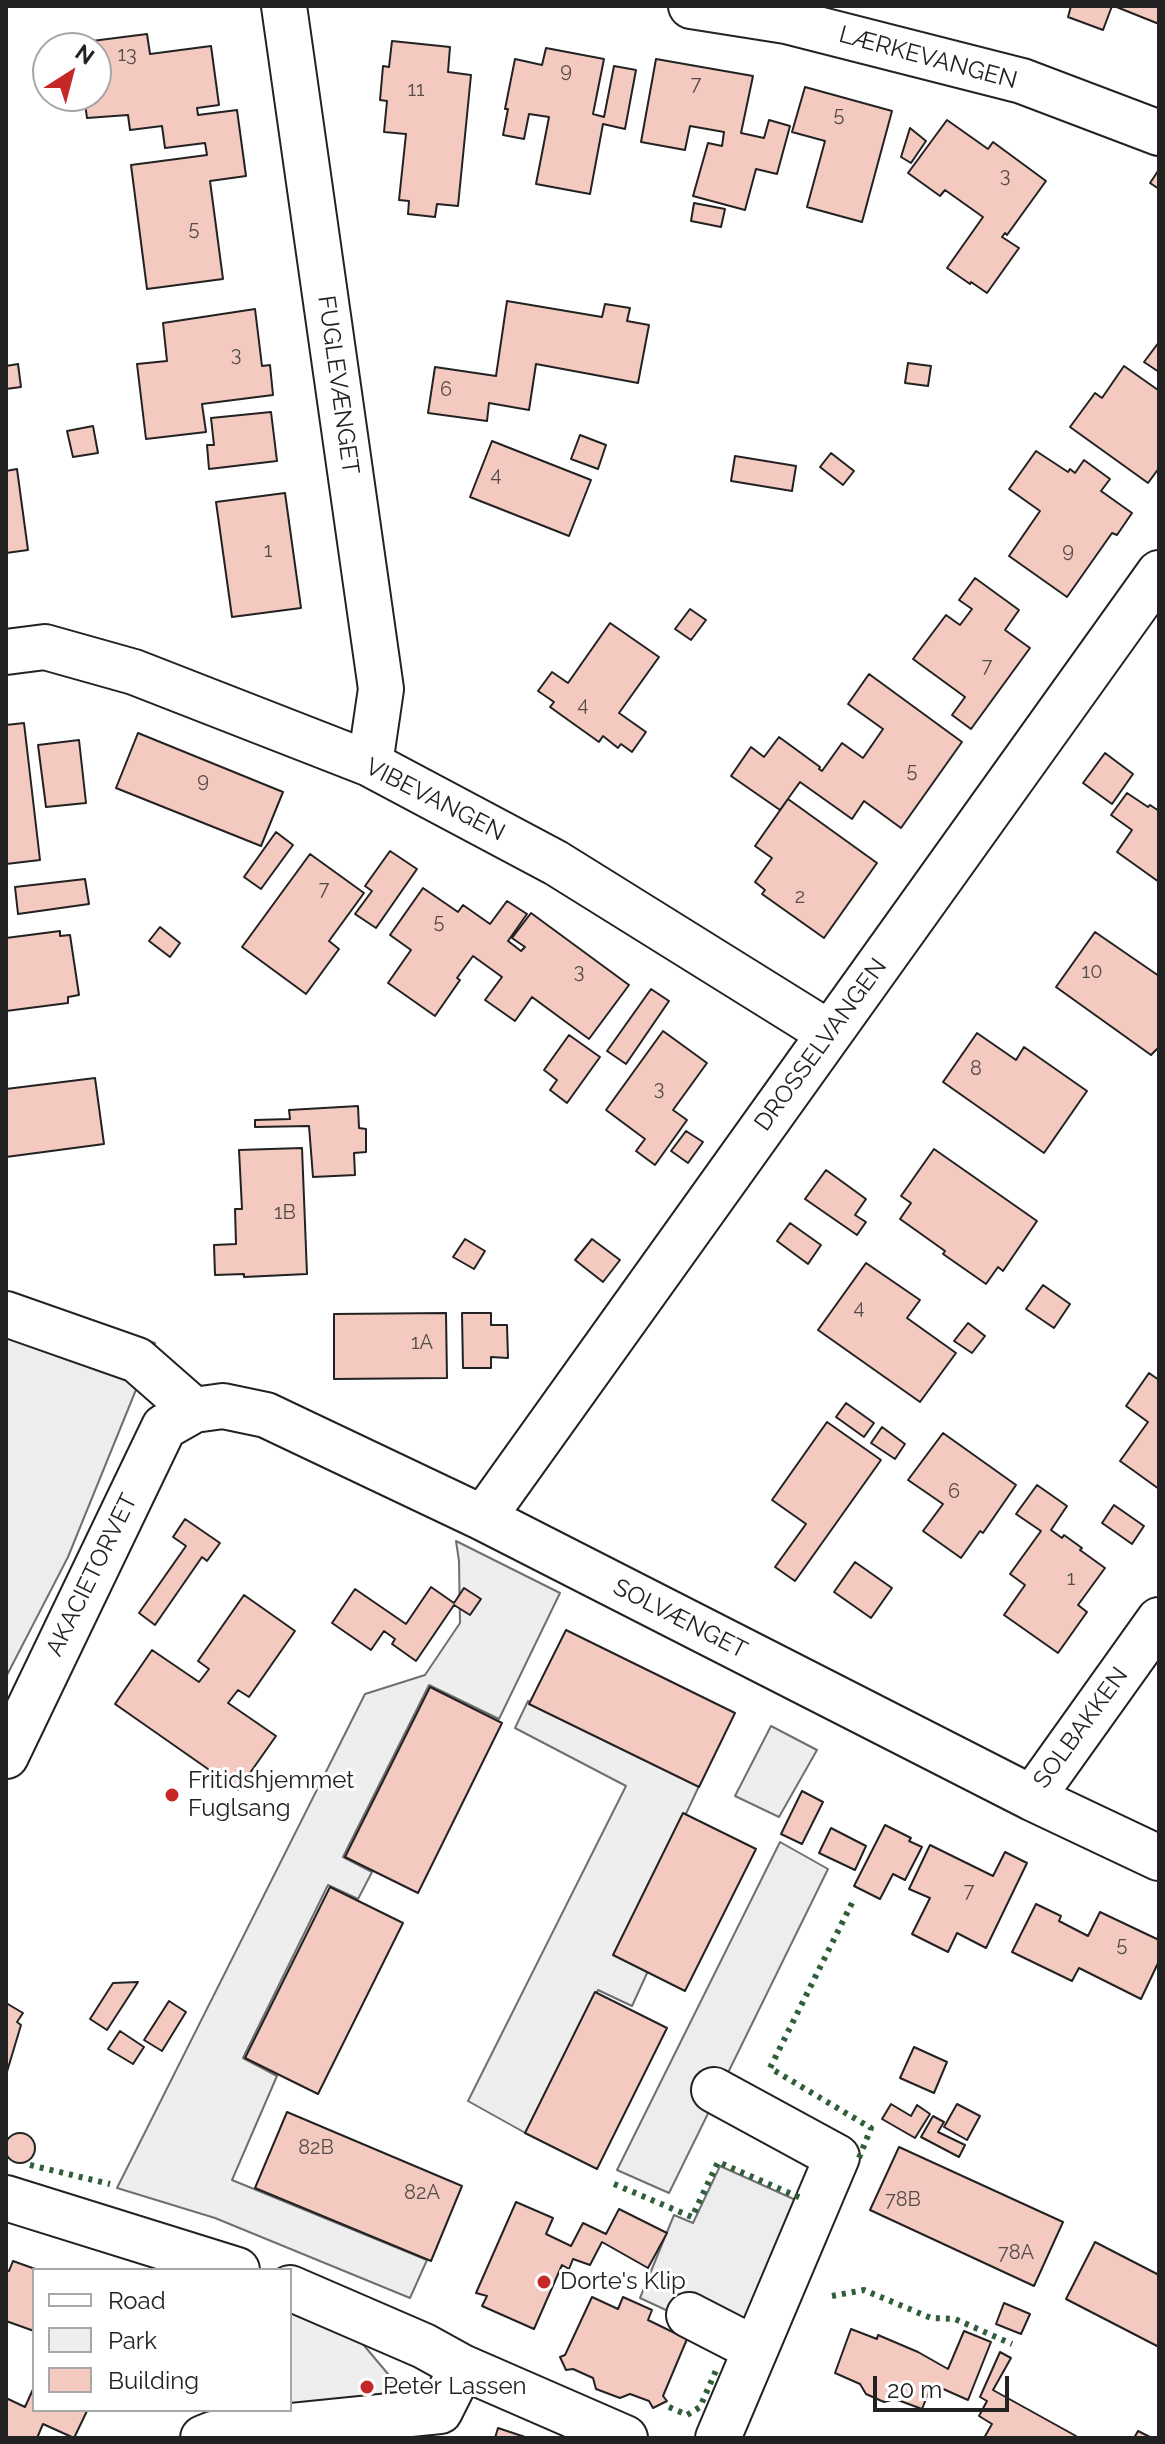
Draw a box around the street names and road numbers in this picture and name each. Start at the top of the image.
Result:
street label: LÆRKEVANGEN [836,20,1020,96]
street label: FUGLEVÆNGET [311,294,365,476]
street label: VIBEVANGEN [360,752,510,848]
street label: DROSSELVANGEN [749,953,893,1137]
street label: AKACIETORVET [40,1489,144,1661]
street label: SOLVÆNGET [608,1573,752,1665]
street label: SOLBAKKEN [1027,1662,1135,1794]

